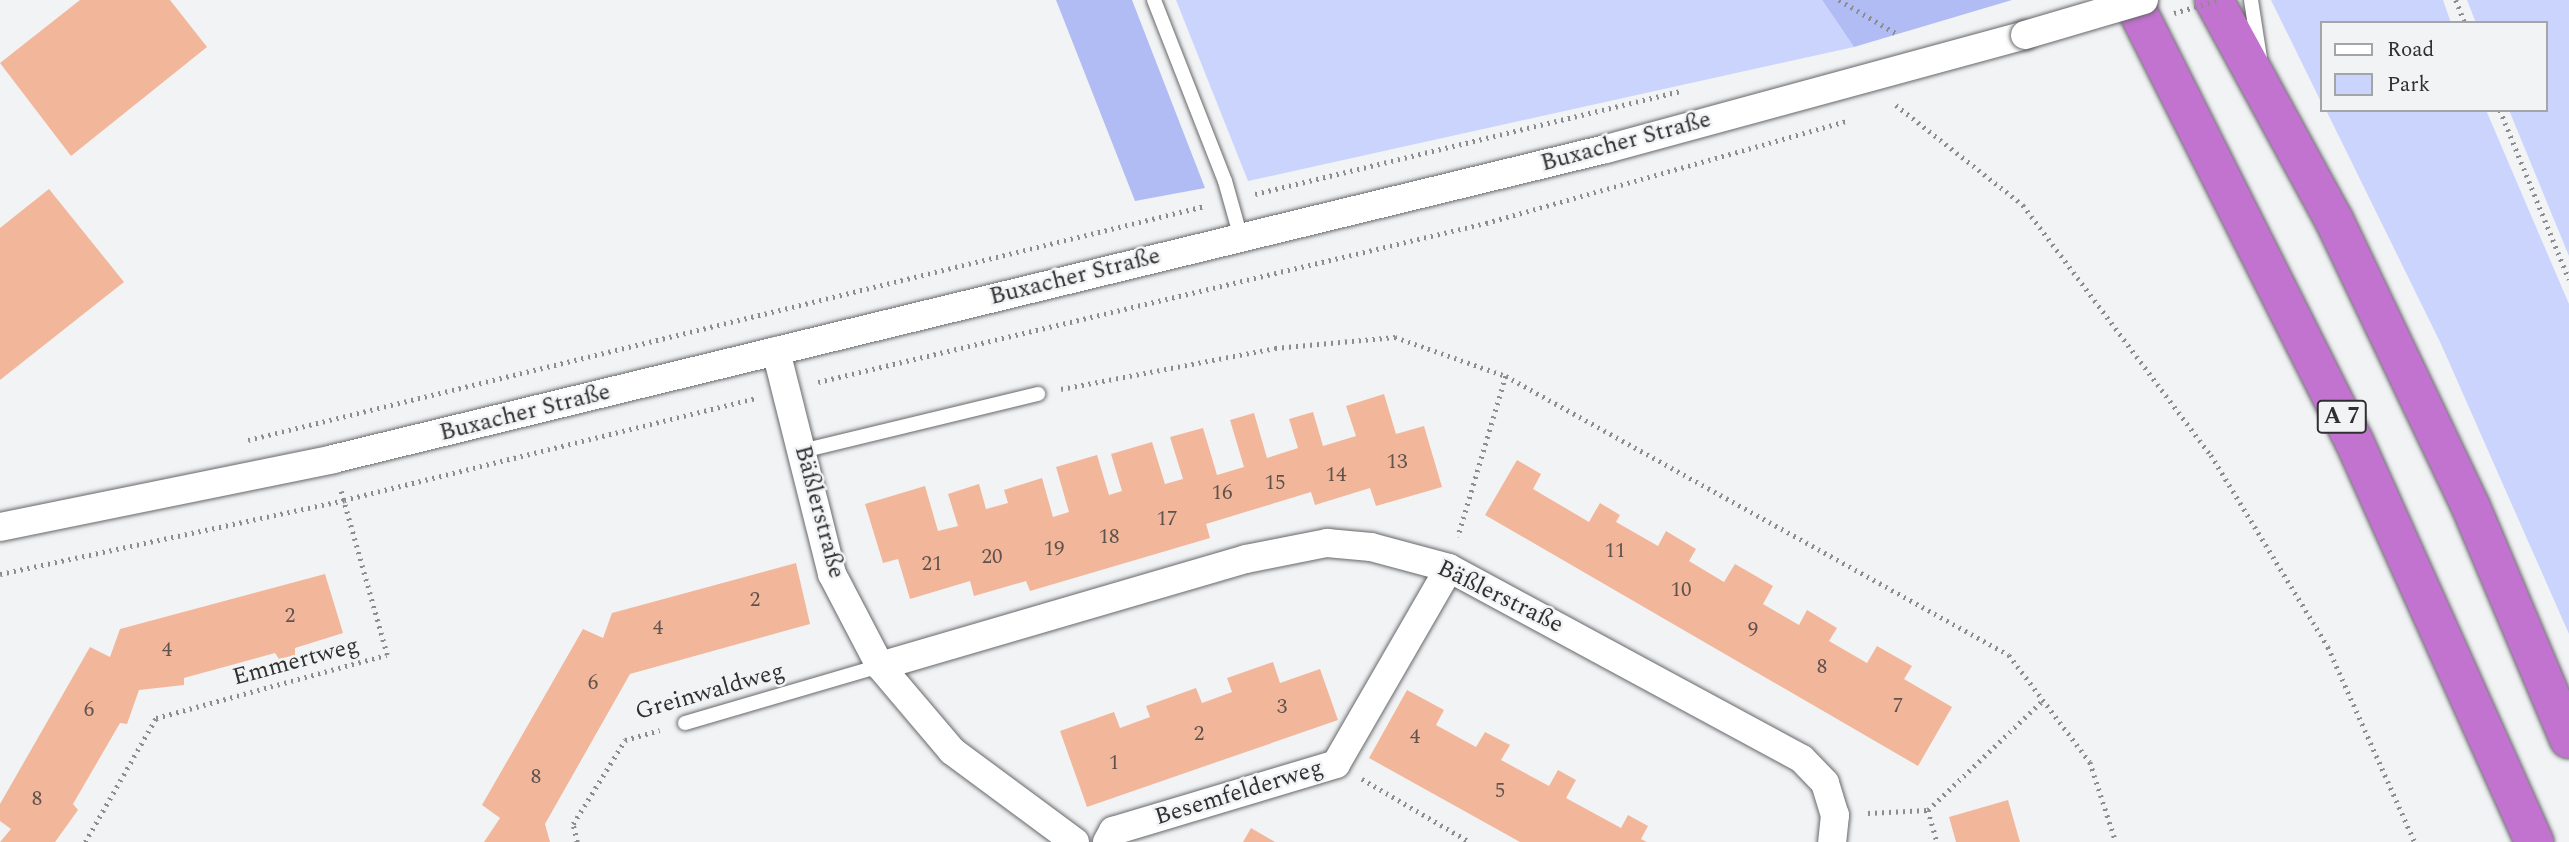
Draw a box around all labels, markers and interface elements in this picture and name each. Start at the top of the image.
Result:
legend [2320,21,2548,112]
text: Road [2387,34,2434,66]
text: Park [2387,69,2430,101]
street label: Buxacher Straße [1538,105,1714,179]
street label: Buxacher Straße [987,242,1163,312]
street label: Buxacher Straße [437,378,613,448]
road number: A 7 [2316,398,2368,436]
street label: Bäßlerstraße [787,442,851,582]
house number: 13 [1387,449,1407,475]
house number: 14 [1326,462,1346,488]
house number: 15 [1265,470,1285,496]
house number: 16 [1212,480,1232,506]
house number: 17 [1157,506,1177,532]
house number: 18 [1099,524,1119,550]
house number: 19 [1044,536,1064,562]
house number: 11 [1605,538,1625,564]
house number: 20 [982,544,1002,570]
house number: 21 [922,551,942,577]
street label: Bäßlerstraße [1432,554,1568,640]
house number: 10 [1671,577,1691,603]
house number: 2 [750,587,760,613]
house number: 2 [285,603,295,629]
house number: 4 [653,615,663,641]
house number: 9 [1748,617,1758,643]
street label: Emmertweg [230,631,362,693]
house number: 4 [162,637,172,663]
house number: 8 [1817,654,1827,680]
street label: Greinwaldweg [632,657,788,727]
house number: 6 [588,670,598,696]
house number: 7 [1893,693,1903,719]
house number: 3 [1277,694,1287,720]
house number: 6 [84,697,94,723]
house number: 2 [1194,721,1204,747]
house number: 4 [1410,724,1420,750]
house number: 1 [1109,750,1119,776]
street label: Besemfelderweg [1151,754,1327,832]
house number: 8 [531,764,541,790]
house number: 5 [1495,778,1505,804]
house number: 8 [32,786,42,812]

